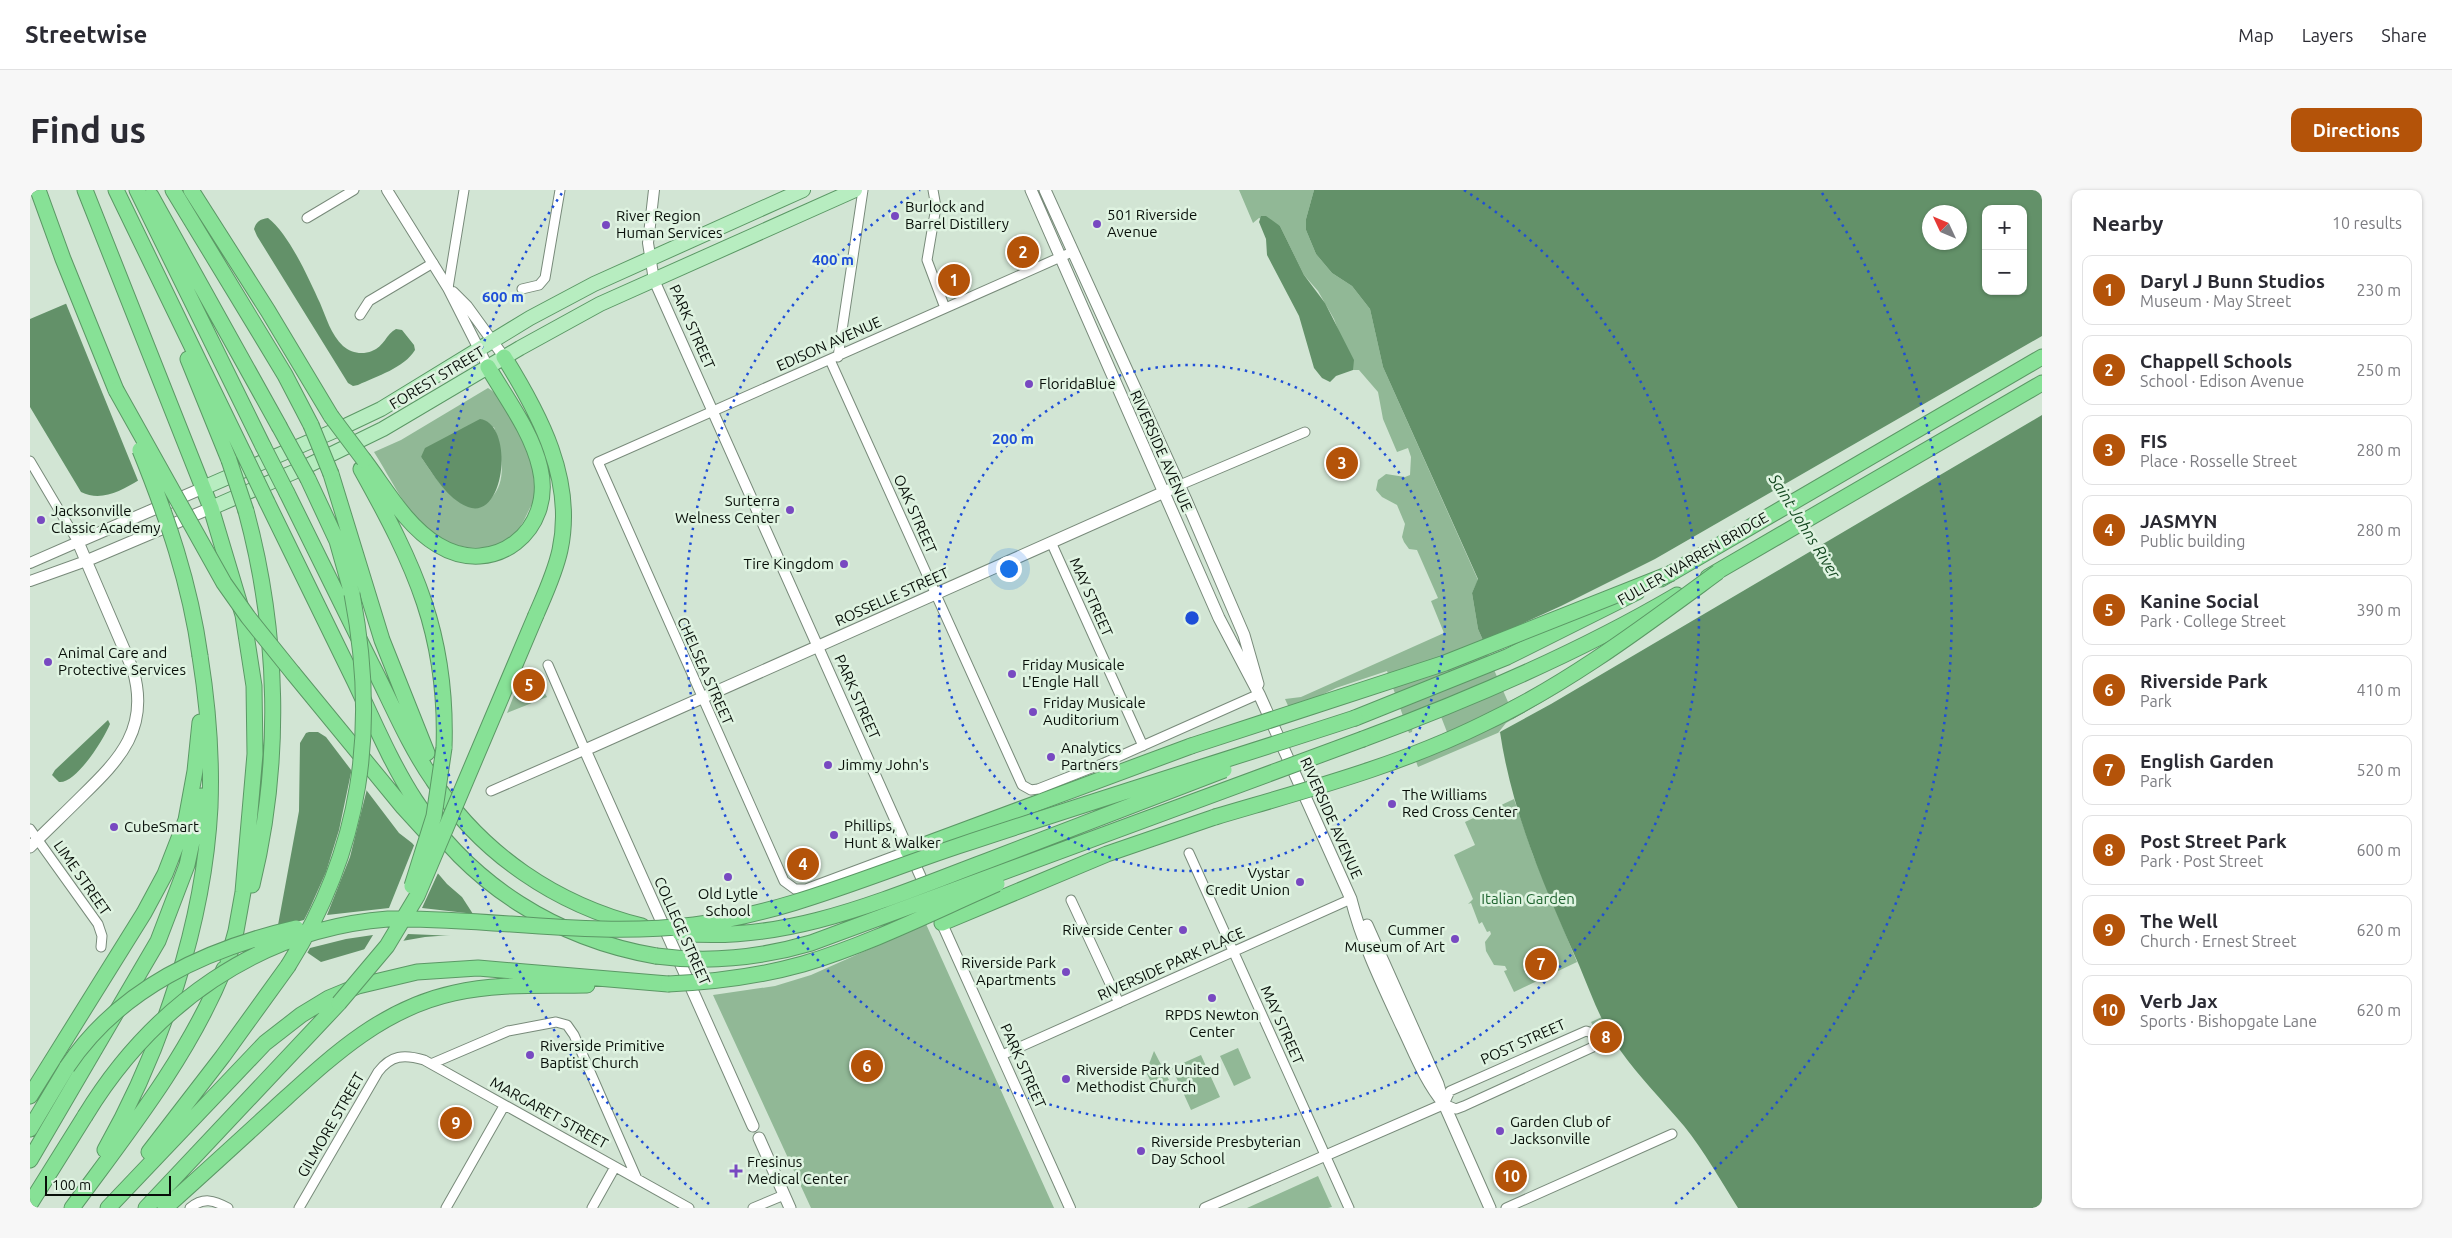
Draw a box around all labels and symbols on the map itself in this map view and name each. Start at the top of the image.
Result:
place label: Burlock and Barrel Distillery [905,198,1009,232]
north arrow [1922,205,1967,250]
place label: 501 Riverside Avenue [1107,206,1197,240]
place label: River Region Human Services [616,207,723,241]
marker: Burlock and Barrel Distillery [889,210,901,222]
marker: 501 Riverside Avenue [1091,218,1103,230]
marker: River Region Human Services [600,219,612,231]
pin: 2 [1007,233,1039,271]
text: 400 m [812,251,854,268]
pin: 1 [938,261,970,299]
street label: PARK STREET [666,282,719,372]
text: 600 m [482,288,524,305]
street label: EDISON AVENUE [774,313,884,374]
street label: FOREST STREET [386,342,488,413]
place label: FloridaBlue [1039,375,1116,392]
marker: FloridaBlue [1023,378,1035,390]
street label: RIVERSIDE AVENUE [1127,388,1196,514]
text: 200 m [992,430,1034,447]
pin: 3 [1326,444,1358,482]
water label: Saint Johns River [1765,470,1845,582]
street label: OAK STREET [891,472,941,556]
place label: Surterra Welness Center [675,492,780,526]
place label: Jacksonville Classic Academy [51,502,161,536]
marker: Surterra Welness Center [784,504,796,516]
street label: FULLER WARREN BRIDGE [1614,508,1771,609]
marker: Jacksonville Classic Academy [35,514,47,526]
place label: Tire Kingdom [744,555,834,572]
street label: MAY STREET [1066,555,1117,639]
your location [996,556,1022,582]
marker: Tire Kingdom [838,558,850,570]
street label: ROSSELLE STREET [832,564,952,629]
centre of rings [1183,609,1201,627]
street label: CHELSEA STREET [674,614,737,728]
place label: Animal Care and Protective Services [58,644,186,678]
street label: PARK STREET [831,652,884,742]
marker: Animal Care and Protective Services [42,656,54,668]
place label: Friday Musicale L'Engle Hall [1022,656,1125,690]
pin: 5 [513,666,545,704]
marker: Friday Musicale L'Engle Hall [1006,668,1018,680]
place label: Friday Musicale Auditorium [1043,694,1146,728]
marker: Friday Musicale Auditorium [1027,706,1039,718]
place label: Analytics Partners [1061,739,1121,773]
marker: Analytics Partners [1045,751,1057,763]
street label: RIVERSIDE AVENUE [1297,755,1366,881]
place label: Jimmy John's [838,756,929,773]
marker: Jimmy John's [822,759,834,771]
place label: The Williams Red Cross Center [1402,786,1518,820]
marker: The Williams Red Cross Center [1386,798,1398,810]
place label: Phillips, Hunt & Walker [844,817,941,851]
place label: CubeSmart [124,818,199,835]
marker: CubeSmart [108,821,120,833]
marker: Phillips, Hunt & Walker [828,829,840,841]
street label: LIME STREET [50,837,115,919]
pin: 4 [787,845,819,883]
place label: Vystar Credit Union [1205,864,1290,898]
marker: Old Lytle School [722,871,734,883]
street label: COLLEGE STREET [651,874,714,988]
marker: Vystar Credit Union [1294,876,1306,888]
place label: Old Lytle School [698,885,758,919]
park label: Italian Garden [1481,890,1575,907]
place label: Riverside Center [1062,921,1173,938]
place label: Cummer Museum of Art [1344,921,1445,955]
street label: RIVERSIDE PARK PLACE [1095,923,1247,1004]
marker: Riverside Center [1177,924,1189,936]
marker: Cummer Museum of Art [1449,933,1461,945]
pin: 7 [1525,945,1557,983]
place label: Riverside Park Apartments [961,954,1056,988]
marker: Riverside Park Apartments [1060,966,1072,978]
street label: MAY STREET [1257,983,1308,1067]
marker: RPDS Newton Center [1206,992,1218,1004]
place label: RPDS Newton Center [1165,1006,1259,1040]
street label: POST STREET [1478,1015,1568,1068]
pin: 8 [1590,1018,1622,1056]
street label: PARK STREET [997,1021,1050,1111]
place label: Riverside Primitive Baptist Church [540,1037,665,1071]
pin: 6 [851,1047,883,1085]
marker: Riverside Primitive Baptist Church [524,1049,536,1061]
place label: Riverside Park United Methodist Church [1076,1061,1220,1095]
street label: GILMORE STREET [294,1069,368,1180]
street label: MARGARET STREET [487,1073,612,1152]
marker: Riverside Park United Methodist Church [1060,1073,1072,1085]
pin: 9 [440,1104,472,1142]
place label: Garden Club of Jacksonville [1510,1113,1611,1147]
marker: Garden Club of Jacksonville [1494,1125,1506,1137]
place label: Riverside Presbyterian Day School [1151,1133,1301,1167]
marker: Riverside Presbyterian Day School [1135,1145,1147,1157]
place label: Fresinus Medical Center [747,1153,849,1187]
pin: 10 [1495,1157,1527,1195]
marker: Fresinus Medical Center [729,1164,743,1178]
scale bar [45,1173,171,1196]

